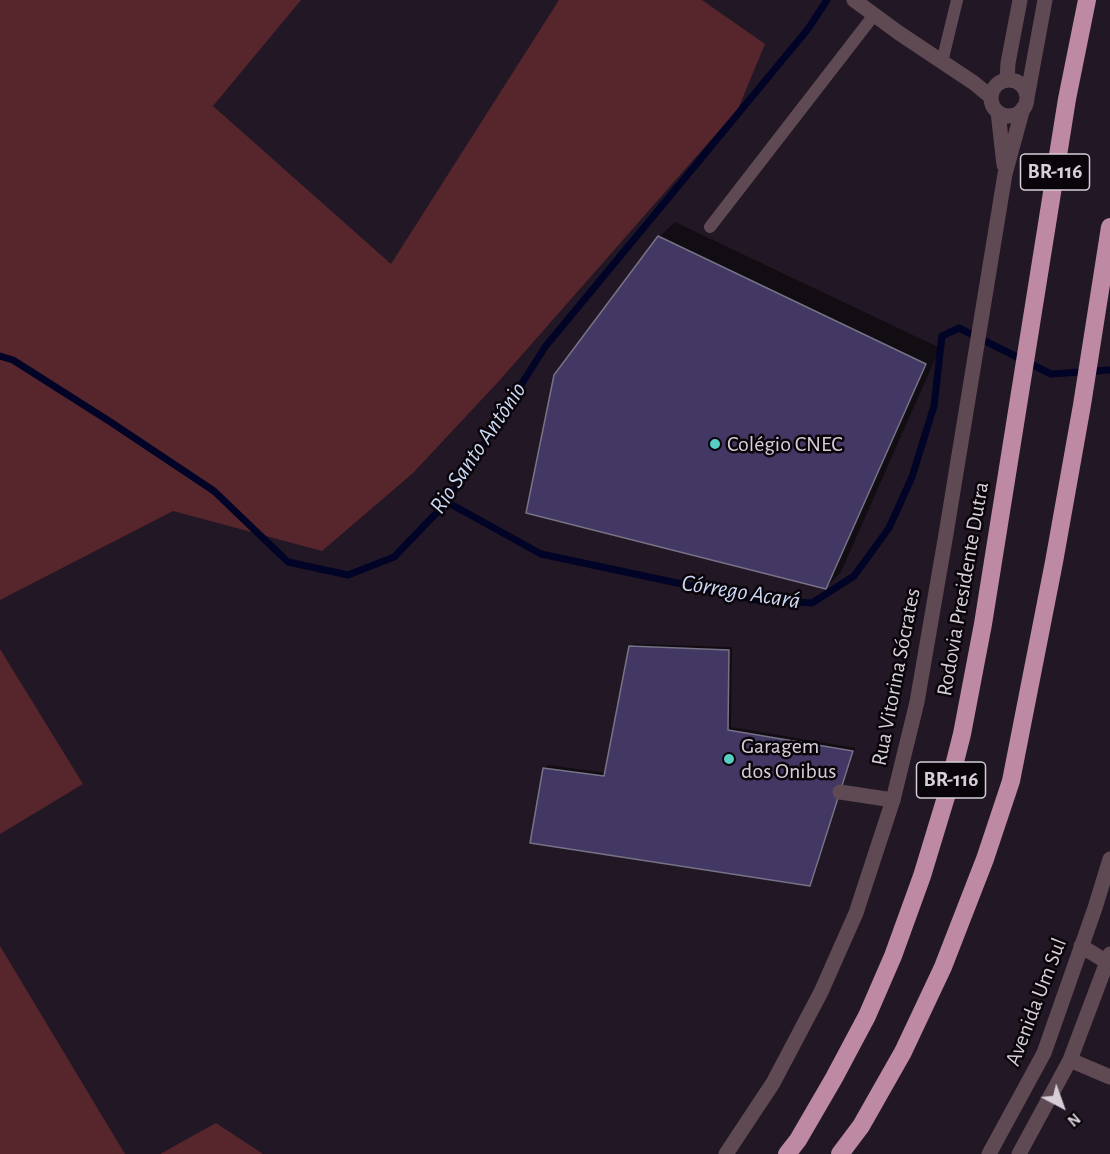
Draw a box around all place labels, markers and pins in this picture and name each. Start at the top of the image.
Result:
place label: Colégio CNEC [727,431,843,457]
marker: Colégio CNEC [708,437,722,451]
place label: Garagem dos Onibus [741,733,836,784]
marker: Garagem dos Onibus [722,752,736,766]

